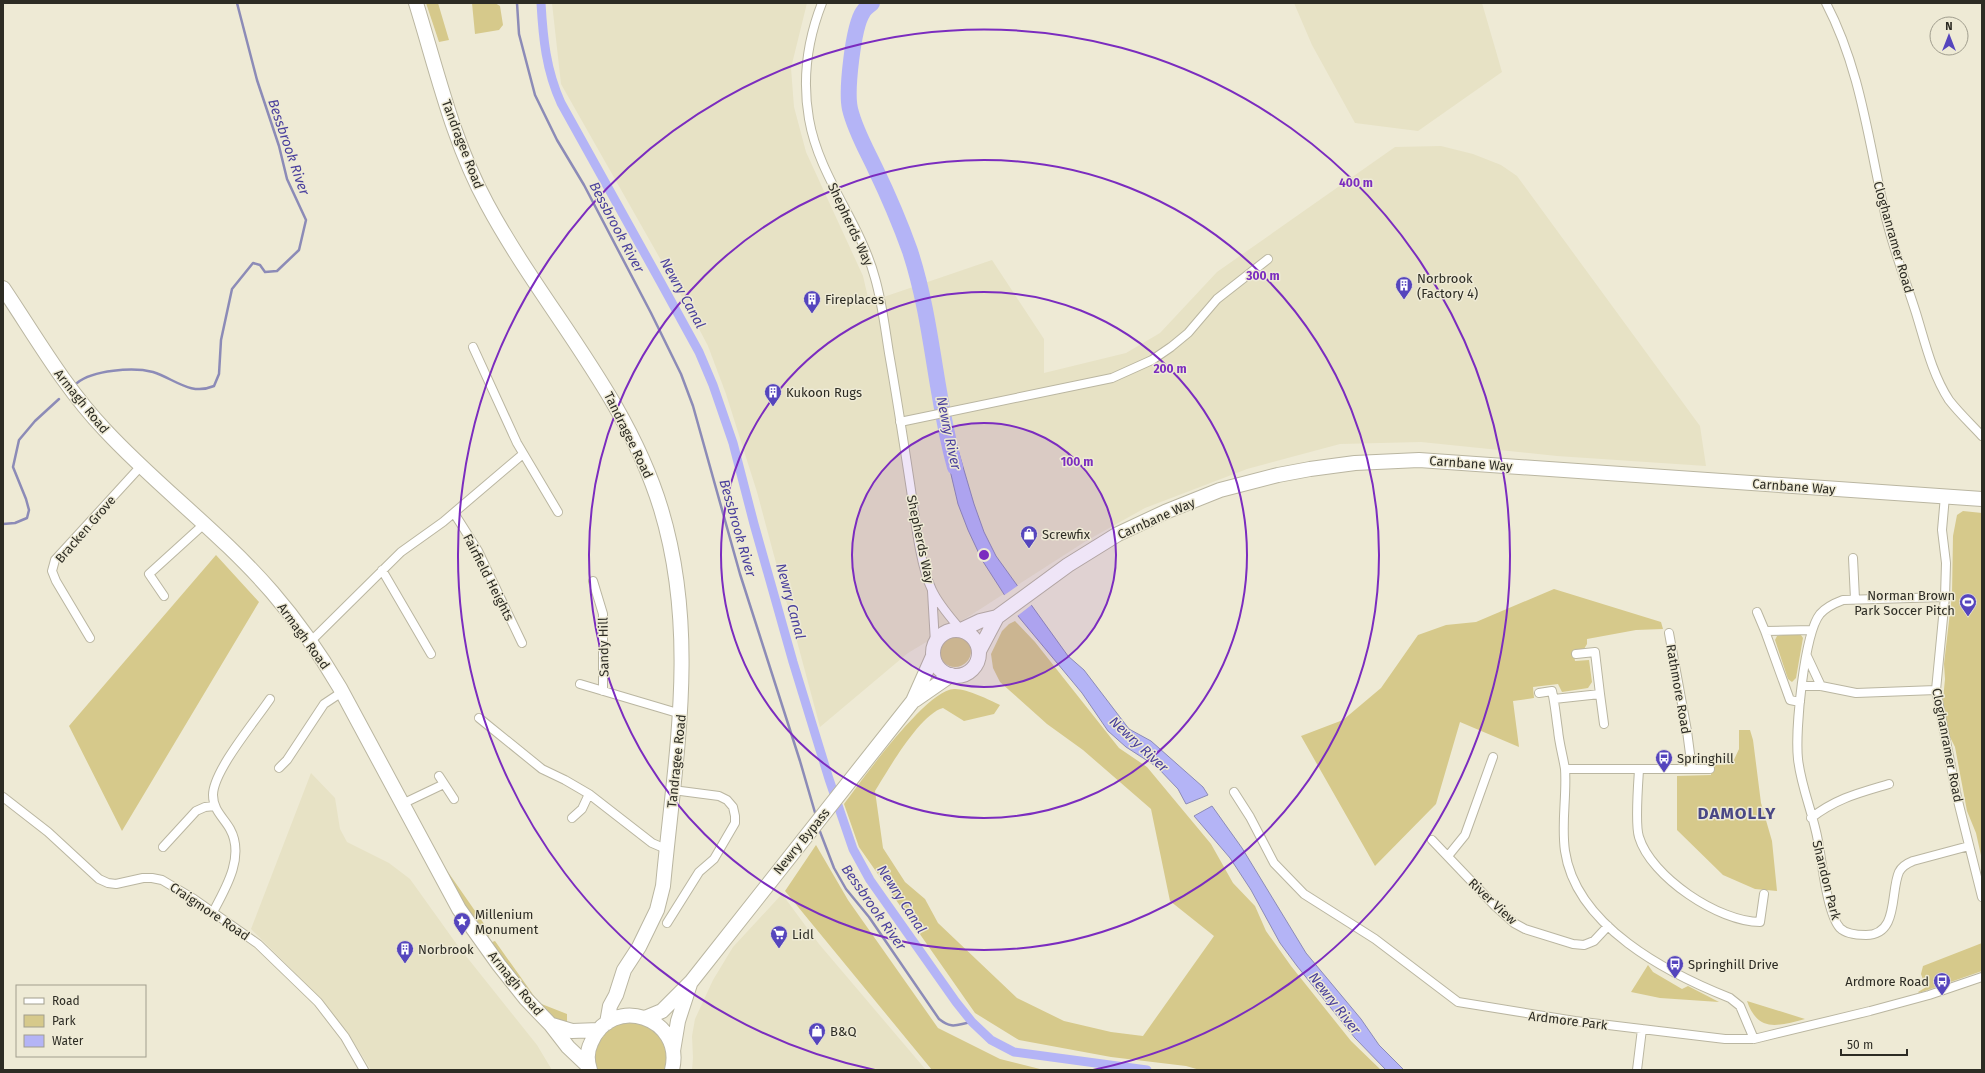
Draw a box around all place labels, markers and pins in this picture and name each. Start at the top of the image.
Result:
place label: Norbrook (Factory 4) [1417,271,1478,301]
building icon: Norbrook (Factory 4) [1394,275,1414,300]
building icon: Fireplaces [802,289,822,314]
place label: Fireplaces [825,292,884,307]
building icon: Kukoon Rugs [763,382,783,407]
place label: Kukoon Rugs [786,385,862,400]
shop icon: Screwfix [1019,524,1039,549]
place label: Screwfix [1042,527,1091,542]
centre of rings [977,548,991,562]
place label: Norman Brown Park Soccer Pitch [1854,588,1955,618]
sports icon: Norman Brown Park Soccer Pitch [1958,592,1978,617]
bus stop icon: Springhill [1654,748,1674,773]
place label: Springhill [1677,751,1734,766]
place label: Millenium Monument [475,907,539,937]
place icon: Millenium Monument [452,911,472,936]
supermarket icon: Lidl [769,924,789,949]
place label: Lidl [792,927,814,942]
building icon: Norbrook [395,939,415,964]
place label: Norbrook [418,942,474,957]
bus stop icon: Springhill Drive [1665,954,1685,979]
place label: Springhill Drive [1688,957,1779,972]
bus stop icon: Ardmore Road [1932,971,1952,996]
place label: Ardmore Road [1845,974,1929,989]
shop icon: B&Q [807,1021,827,1046]
place label: B&Q [830,1024,856,1039]

